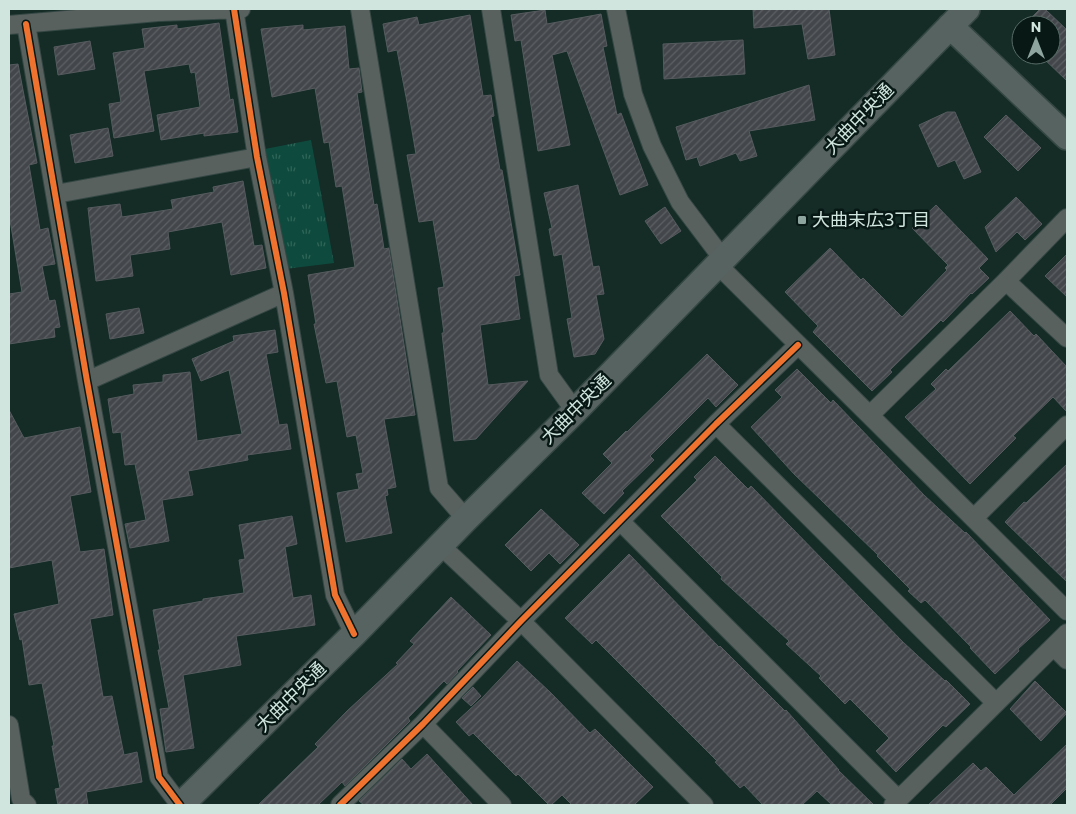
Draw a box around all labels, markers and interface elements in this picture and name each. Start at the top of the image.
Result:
north arrow [1011,15,1061,65]
text: N [1031,18,1041,35]
street label: 大曲中央通 [819,78,897,158]
place label: 大曲末広3丁目 [812,208,930,230]
marker: 大曲末広3丁目 [796,214,808,226]
street label: 大曲中央通 [536,369,615,448]
street label: 大曲中央通 [251,657,330,736]

